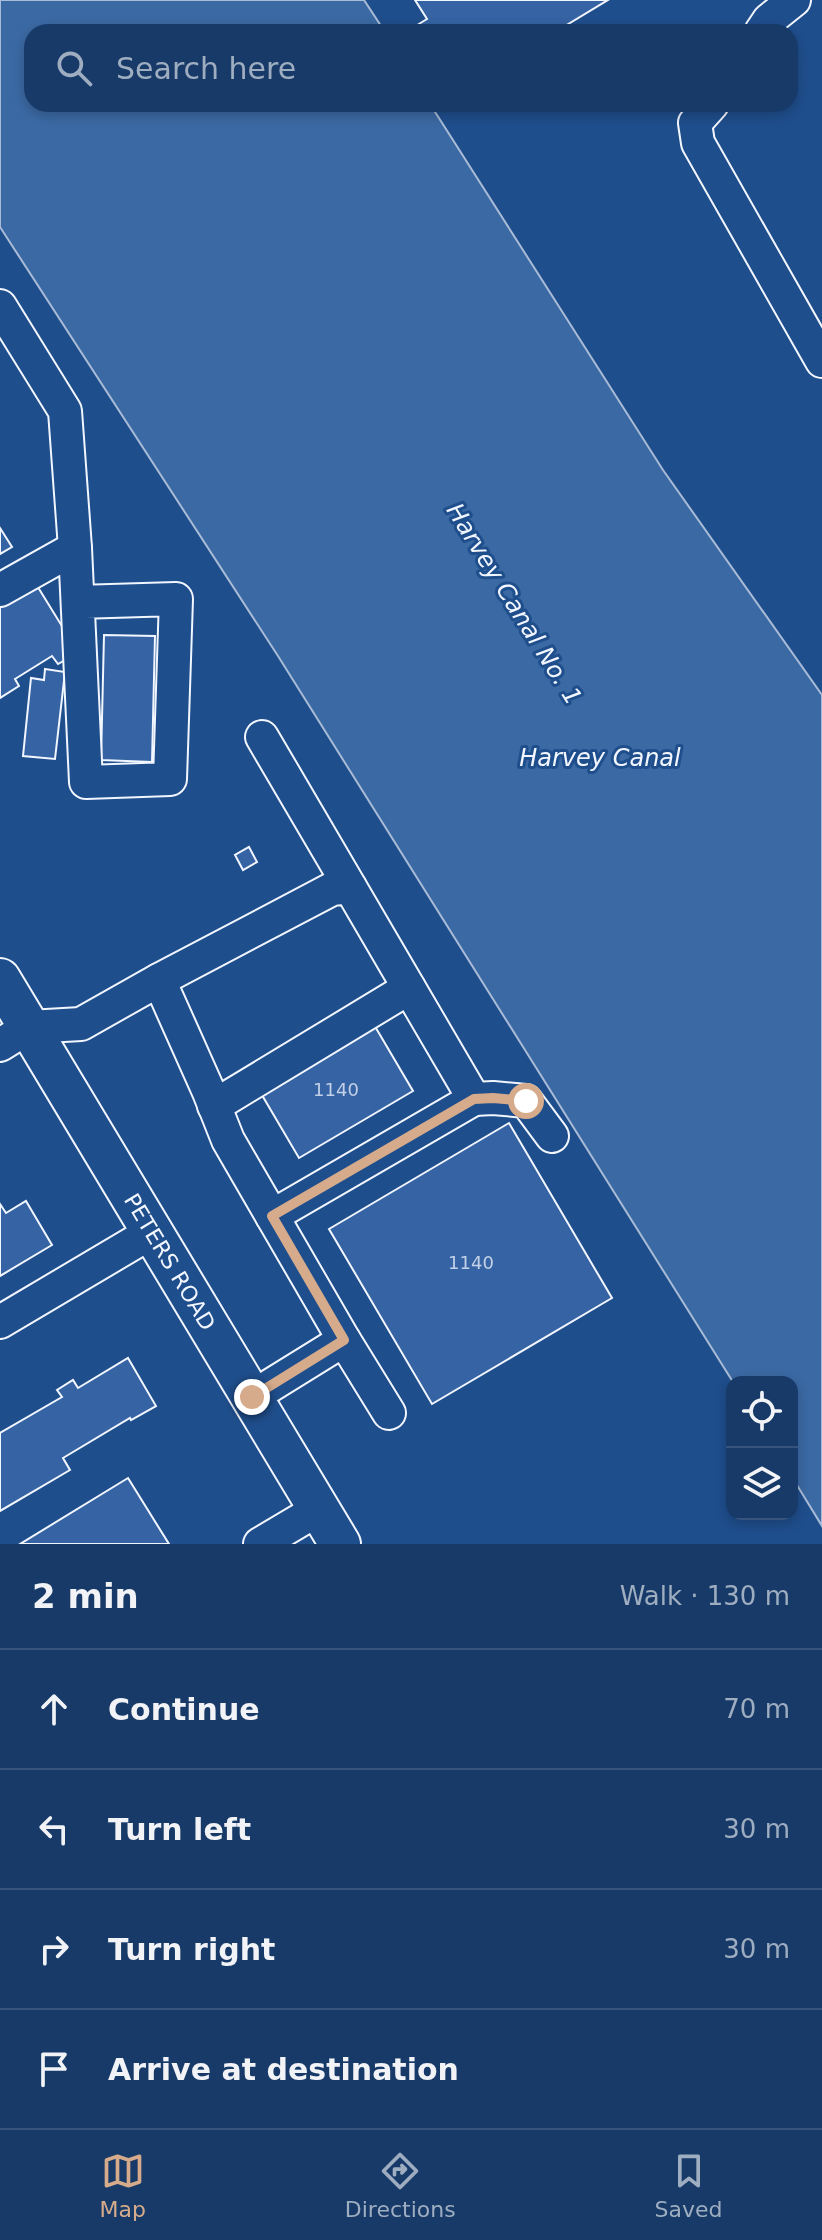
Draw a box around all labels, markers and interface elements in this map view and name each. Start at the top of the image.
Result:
search box [24,24,798,112]
icon: search [52,46,96,90]
text: Search here [116,51,296,86]
water label: Harvey Canal No. 1 [441,498,587,710]
water label: Harvey Canal [519,744,681,772]
house number: 1140 [313,1079,359,1100]
route start [508,1083,544,1119]
street label: PETERS ROAD [119,1189,220,1335]
house number: 1140 [448,1252,494,1273]
map controls [726,1376,798,1520]
button: locate [726,1376,798,1448]
route end [234,1379,270,1415]
button: layers [726,1448,798,1520]
text: 2 min [32,1576,139,1616]
text: Walk · 130 m [620,1581,790,1611]
icon: ahead [32,1687,76,1731]
text: Continue [108,1692,260,1727]
text: 70 m [723,1694,790,1724]
icon: left [32,1807,76,1851]
text: Turn left [108,1812,251,1847]
text: 30 m [723,1814,790,1844]
icon: right [32,1927,76,1971]
text: Turn right [108,1932,275,1967]
text: 30 m [723,1934,790,1964]
icon: arrive [32,2047,76,2091]
text: Arrive at destination [108,2052,459,2087]
tab: Map [99,2149,146,2222]
tab: Directions [345,2149,456,2222]
tab: Saved [655,2149,723,2222]

